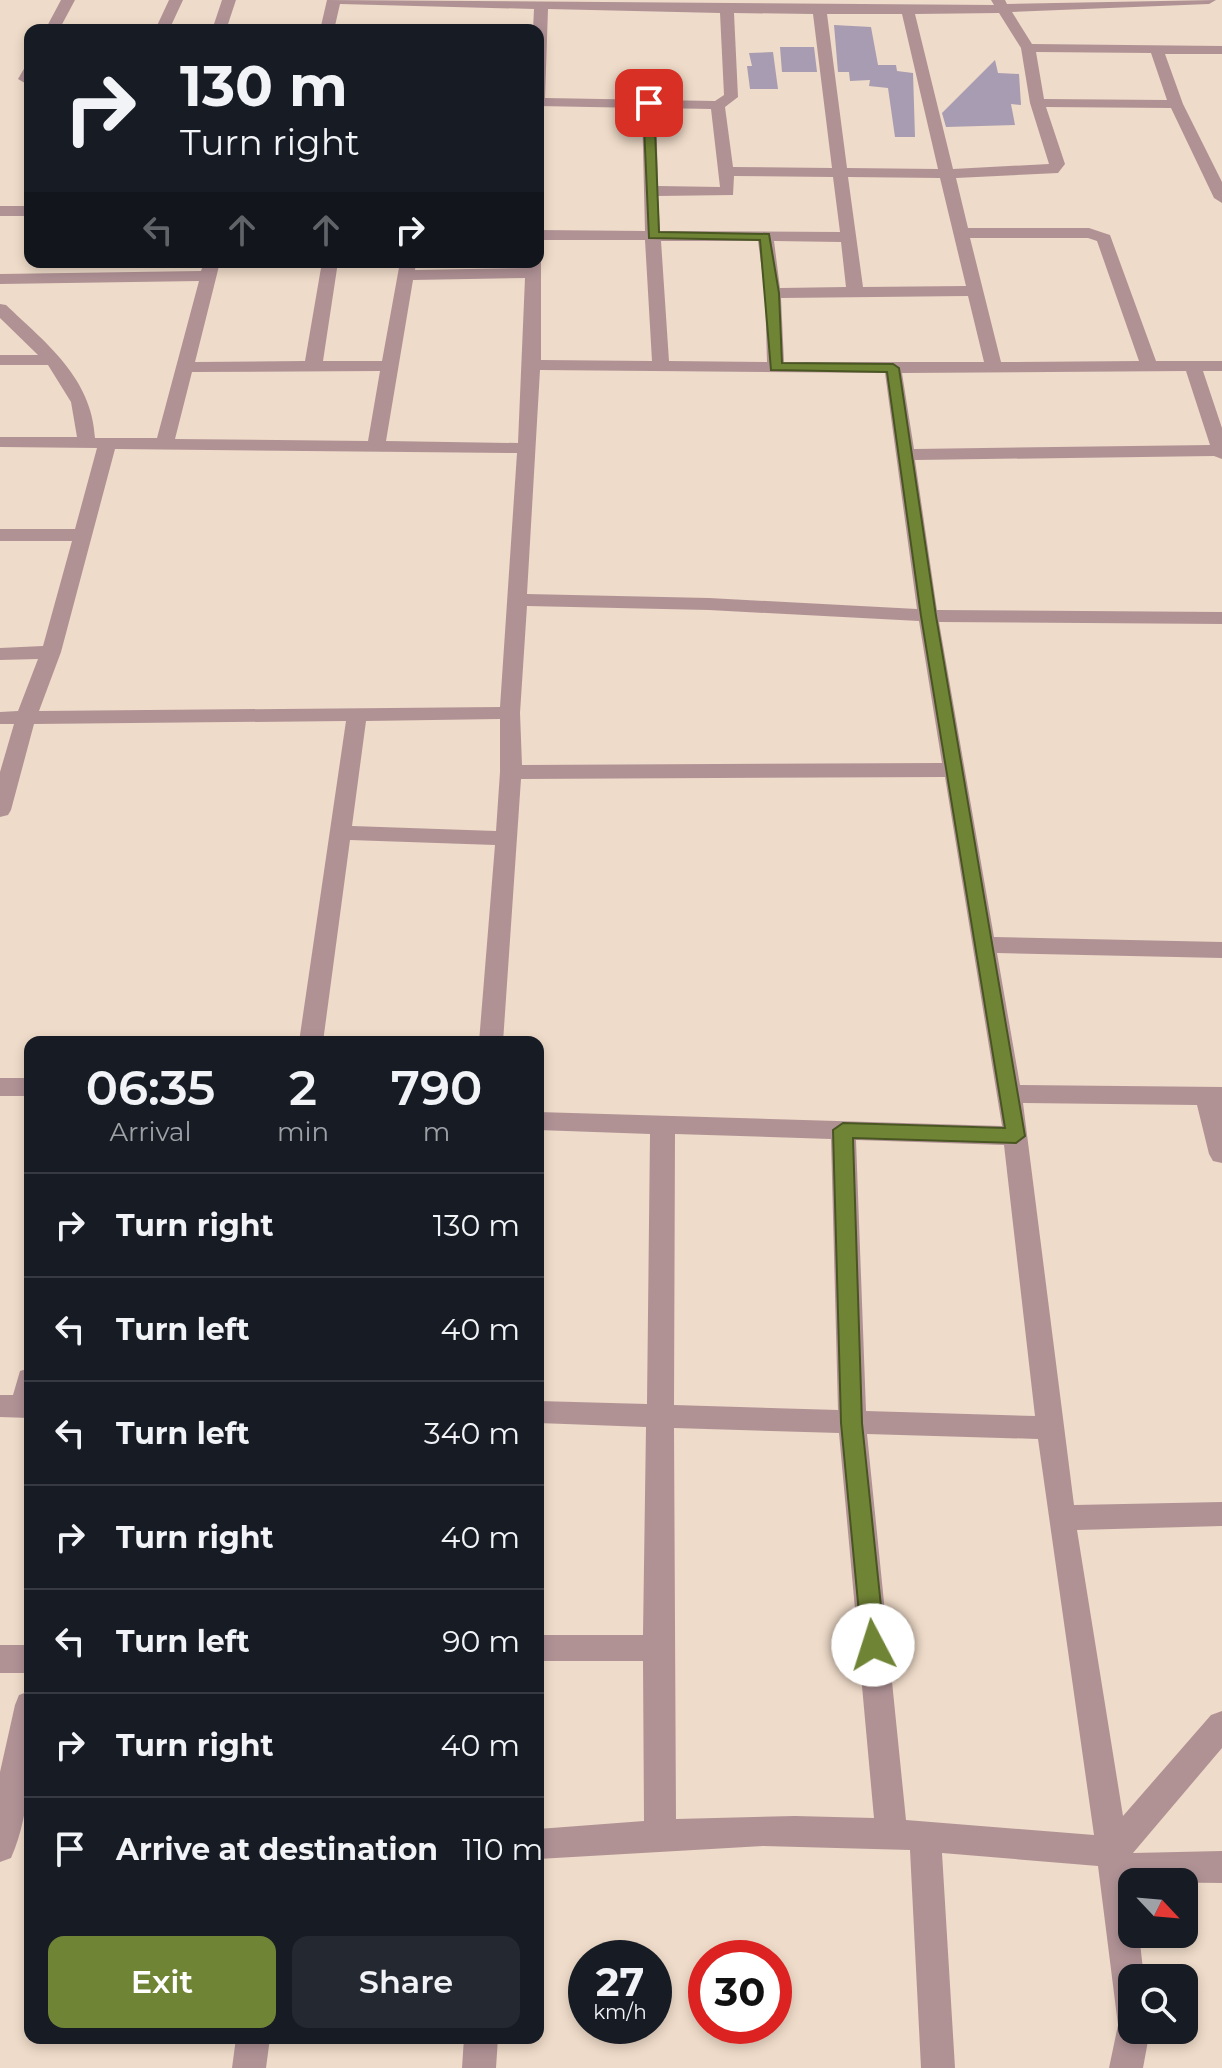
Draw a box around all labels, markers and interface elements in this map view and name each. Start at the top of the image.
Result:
text: 130 m [180,52,348,120]
icon: right [48,56,152,160]
pin [615,69,683,137]
icon: arrive [627,81,671,125]
text: Turn right [180,120,360,164]
icon: left [136,208,180,252]
icon: ahead [220,208,264,252]
icon: ahead [304,208,348,252]
icon: right [388,208,432,252]
text: 06:35 [86,1059,215,1117]
text: 2 [289,1059,317,1117]
text: 790 [391,1059,482,1117]
text: Arrival [109,1116,191,1148]
text: min [277,1116,329,1148]
text: m [423,1116,450,1148]
icon: right [48,1203,92,1247]
text: Turn right [116,1207,273,1244]
text: 130 m [433,1207,520,1244]
icon: left [48,1307,92,1351]
text: Turn left [116,1311,249,1348]
text: 40 m [441,1311,520,1348]
icon: left [48,1411,92,1455]
text: Turn left [116,1415,249,1452]
text: 340 m [424,1415,520,1452]
icon: right [48,1515,92,1559]
text: Turn right [116,1519,273,1556]
text: 40 m [441,1519,520,1556]
position arrow [831,1603,915,1687]
icon: left [48,1619,92,1663]
text: Turn left [116,1623,249,1660]
text: 90 m [442,1623,520,1660]
icon: right [48,1723,92,1767]
text: Turn right [116,1727,273,1764]
text: 40 m [441,1727,520,1764]
icon: arrive [48,1827,92,1871]
text: Arrive at destination [116,1831,438,1868]
text: 110 m [462,1831,543,1868]
north arrow [1118,1868,1198,1948]
map controls [1118,1868,1198,2044]
button: Exit [48,1936,276,2028]
button: Share [292,1936,520,2028]
speed limit sign: 30 [688,1940,792,2044]
text: 27 [596,1957,644,2006]
button: search [1118,1964,1198,2044]
text: km/h [593,2000,647,2024]

